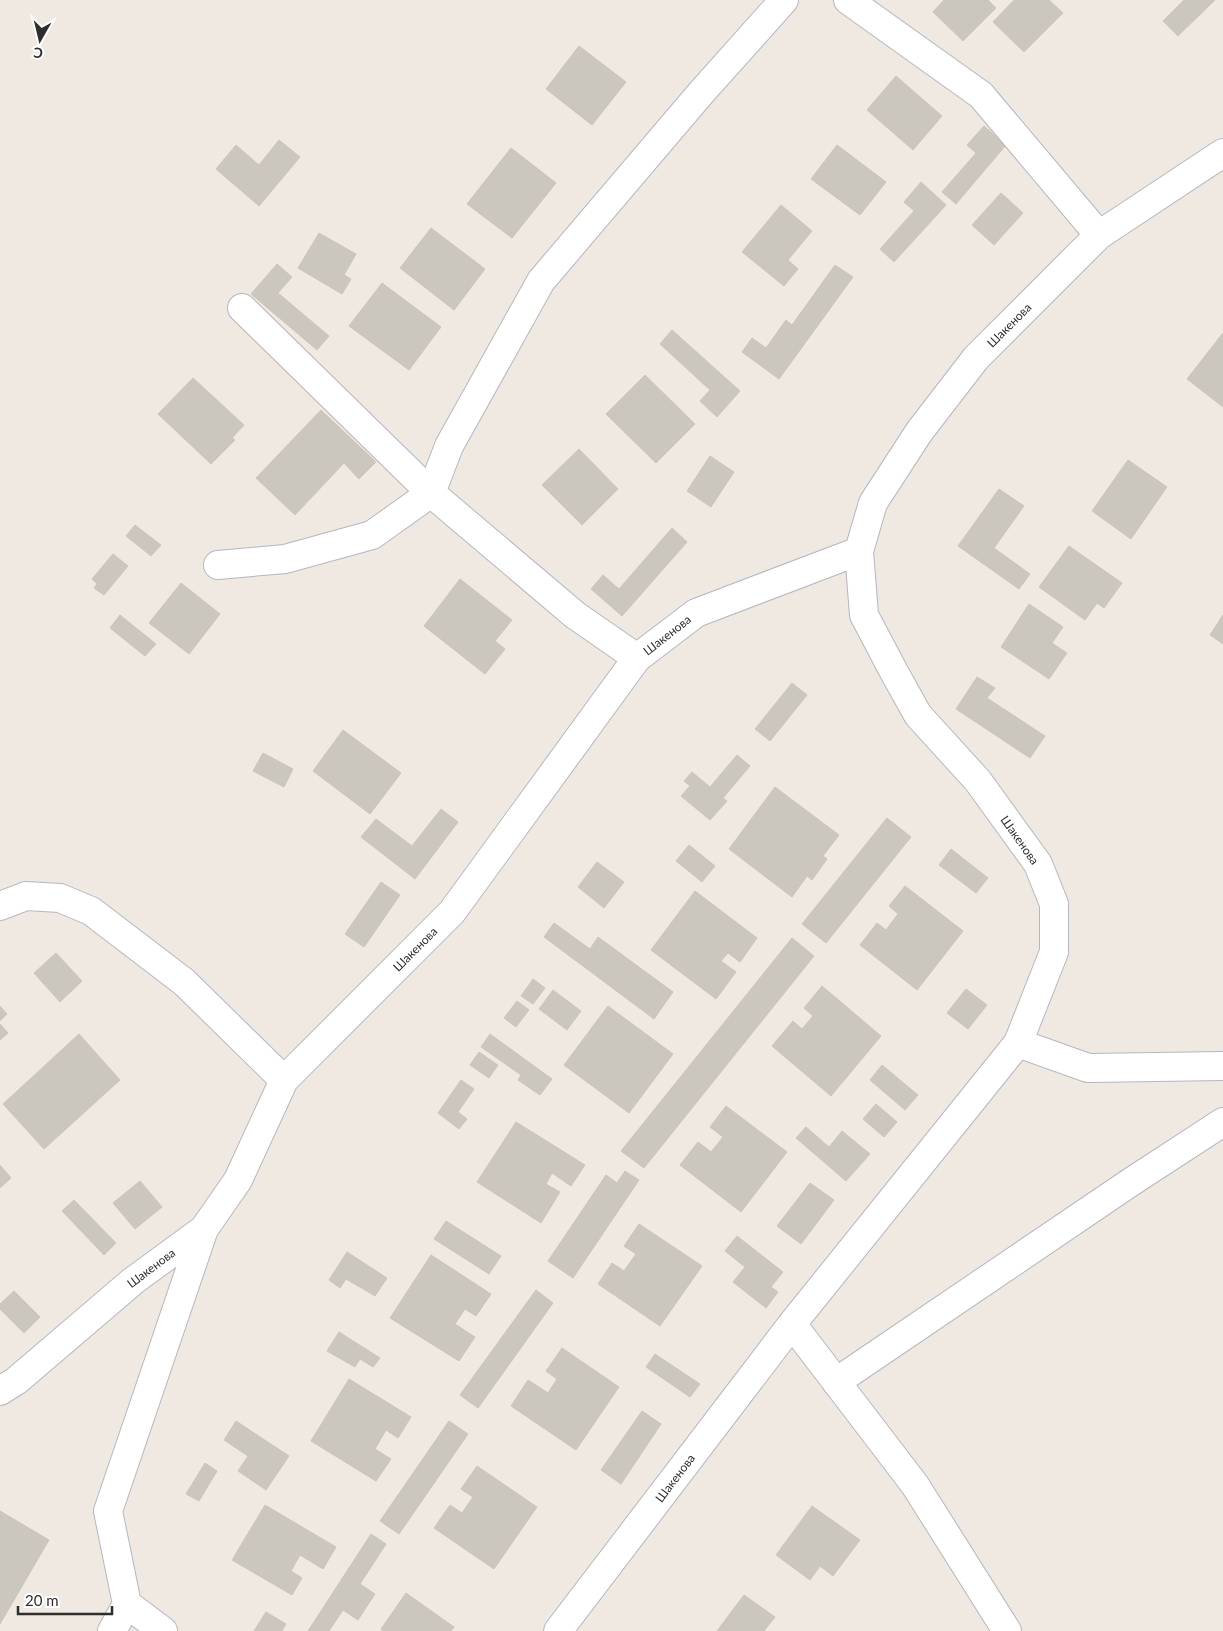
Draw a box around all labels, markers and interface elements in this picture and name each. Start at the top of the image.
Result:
north arrow [15,15,65,65]
text: С [32,44,44,62]
street label: Шакенова [984,300,1034,350]
street label: Шакенова [640,612,694,658]
street label: Шакенова [998,813,1042,867]
street label: Шакенова [390,924,440,974]
street label: Шакенова [124,1245,178,1291]
street label: Шакенова [652,1451,698,1505]
scale bar [18,1584,111,1616]
text: 20 m [25,1591,59,1609]

